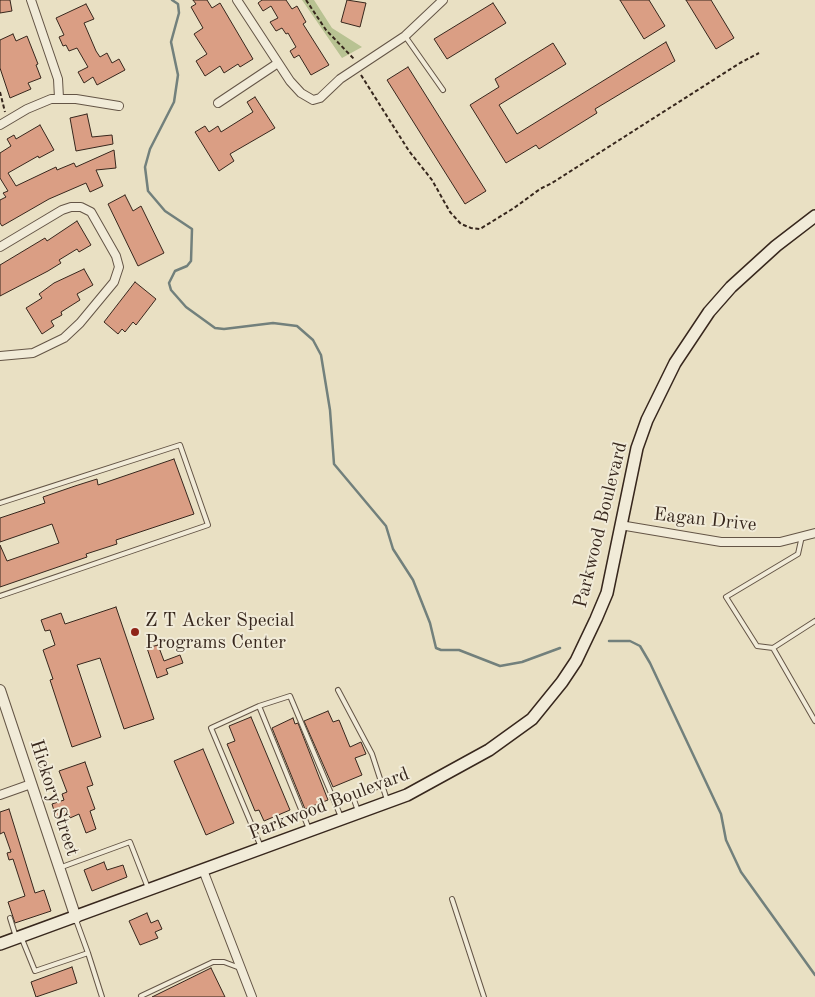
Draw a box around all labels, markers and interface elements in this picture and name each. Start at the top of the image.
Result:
street label: Parkwood Boulevard [569,440,633,610]
street label: Eagan Drive [652,503,758,537]
place label: Z T Acker Special Programs Center [145,610,294,654]
marker: Z T Acker Special Programs Center [129,626,141,638]
street label: Hickory Street [24,737,84,859]
street label: Parkwood Boulevard [245,763,413,845]

